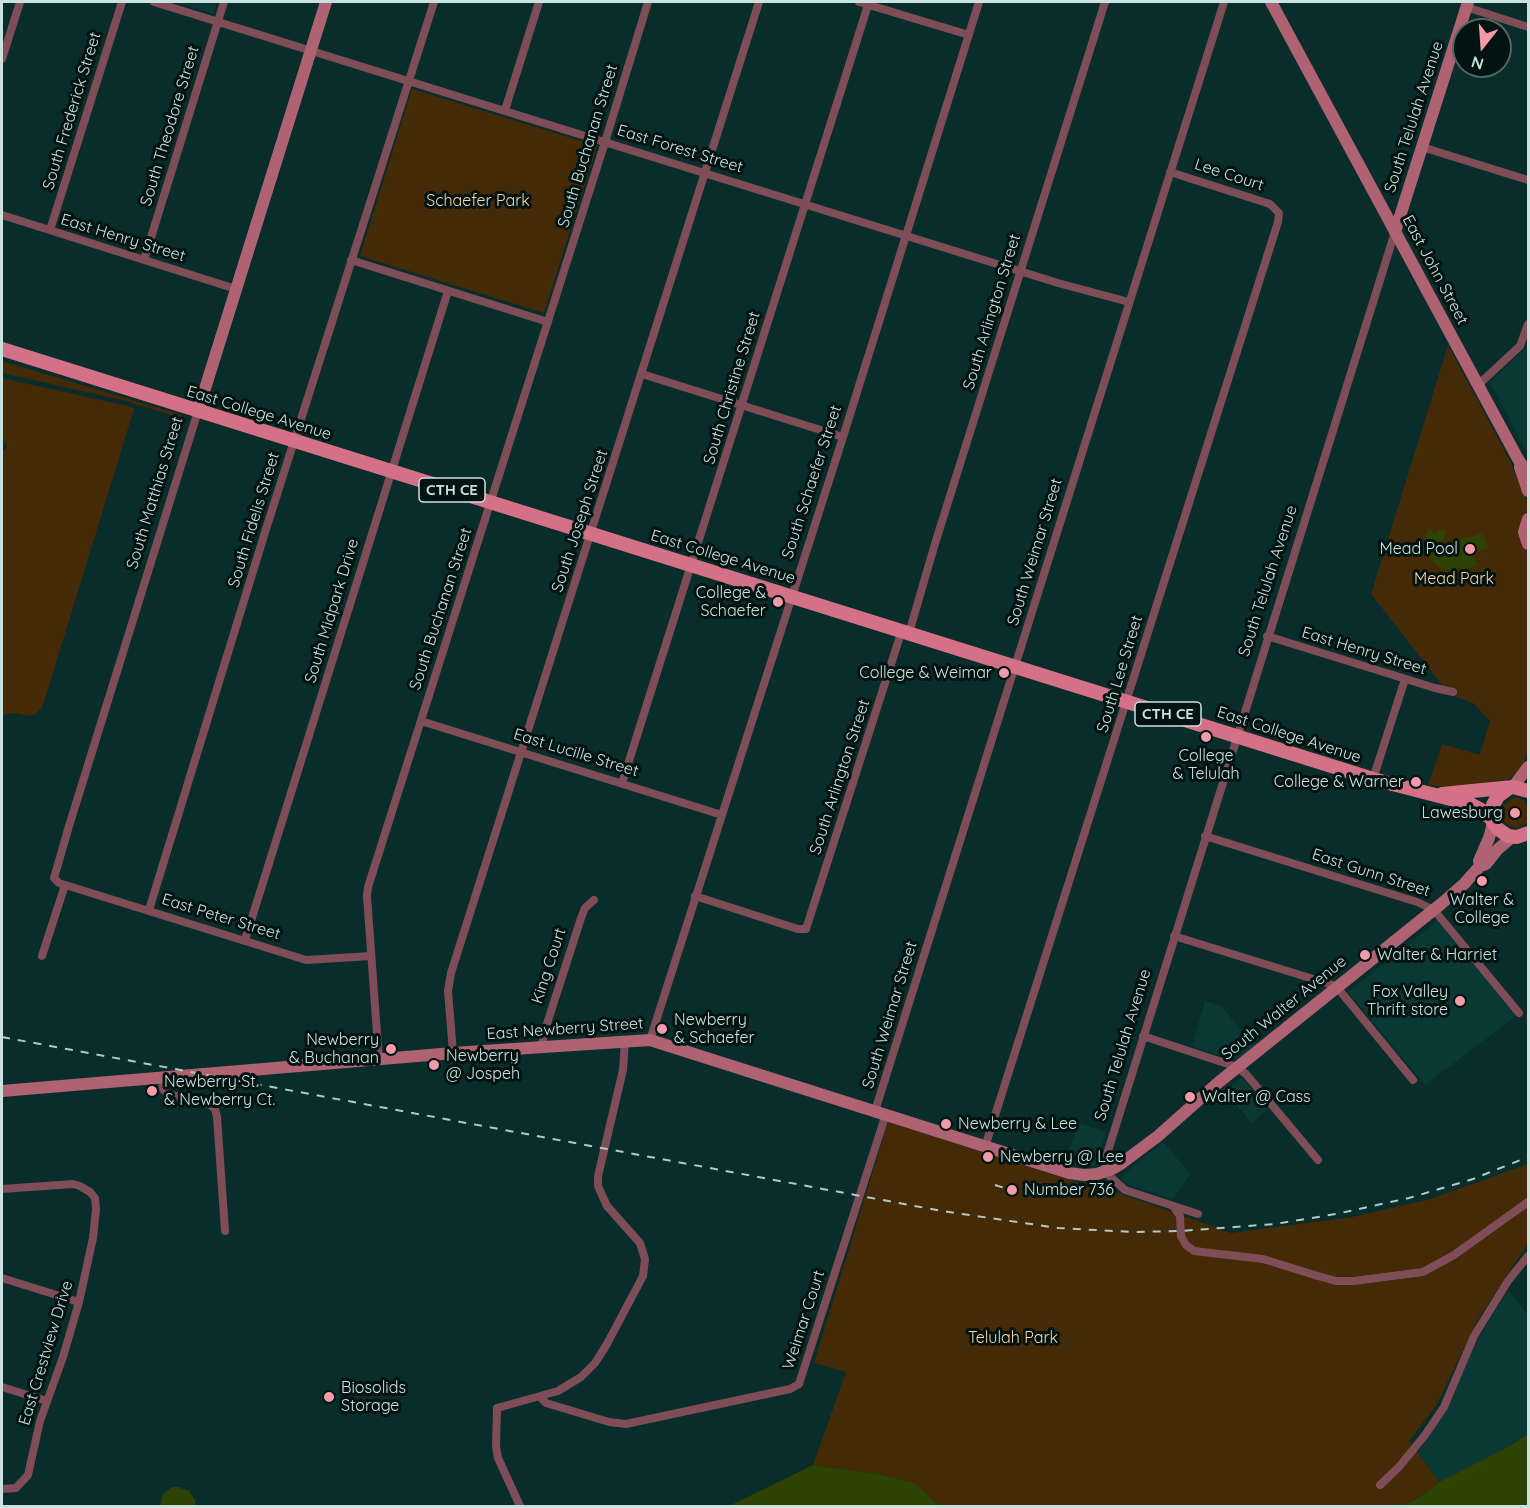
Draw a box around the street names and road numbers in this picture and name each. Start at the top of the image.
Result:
street label: South Frederick Street [39,30,105,192]
street label: South Telulah Avenue [1381,39,1447,195]
street label: South Theodore Street [136,44,204,208]
street label: South Buchanan Street [554,62,622,230]
street label: East Forest Street [615,121,745,177]
street label: Lee Court [1192,155,1266,195]
street label: East Henry Street [58,210,188,266]
street label: East John Street [1398,212,1472,328]
street label: South Arlington Street [959,232,1025,392]
street label: South Christine Street [700,309,764,467]
street label: East College Avenue [184,382,334,444]
street label: South Schaefer Street [778,403,846,561]
street label: South Matthias Street [123,415,187,571]
street label: South Joseph Street [548,447,612,595]
street label: South Fidelis Street [224,450,284,590]
street label: South Weimar Street [1003,476,1067,628]
road number: CTH CE [419,478,485,502]
street label: South Telulah Avenue [1235,503,1301,659]
street label: South Buchanan Street [406,525,476,693]
street label: East College Avenue [648,526,798,588]
street label: South Midpark Drive [301,536,363,686]
street label: South Lee Street [1093,613,1147,735]
street label: East Henry Street [1299,623,1429,679]
street label: South Arlington Street [806,697,874,857]
road number: CTH CE [1135,702,1201,726]
street label: East College Avenue [1215,703,1363,767]
street label: East Lucille Street [511,725,641,781]
street label: East Gunn Street [1310,845,1432,901]
street label: East Peter Street [159,890,283,944]
street label: King Court [528,926,570,1006]
street label: South Weimar Street [858,939,922,1091]
street label: South Walter Avenue [1218,952,1350,1064]
street label: South Telulah Avenue [1091,967,1155,1123]
street label: East Newberry Street [486,1014,644,1044]
street label: Weimar Court [779,1268,829,1372]
street label: East Crestview Drive [15,1278,77,1428]

